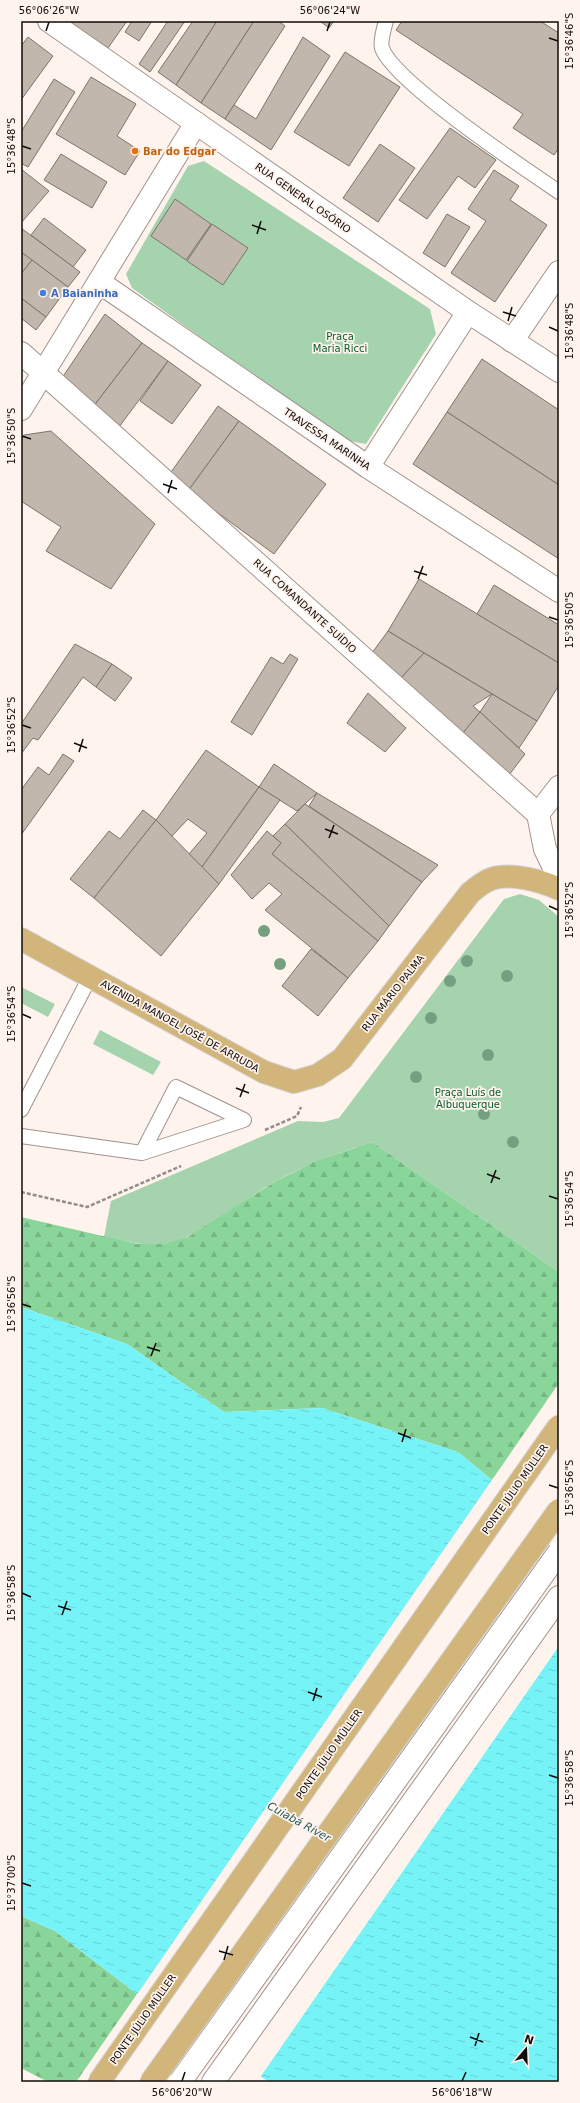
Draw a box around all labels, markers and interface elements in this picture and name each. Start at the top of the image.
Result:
text: 56°06'26"W [19,5,79,16]
text: 56°06'24"W [300,5,360,16]
text: 15°36'46"S [564,13,575,69]
text: 15°36'48"S [6,118,17,174]
marker: Bar do Edgar [130,146,140,156]
place label: Bar do Edgar [143,146,216,157]
street label: RUA GENERAL OSÓRIO [253,160,354,235]
marker: A Baianinha [38,288,48,298]
place label: A Baianinha [51,288,118,299]
text: 15°36'48"S [564,303,575,359]
park label: Praça Maria Ricci [313,331,367,354]
street label: TRAVESSA MARINHA [281,405,373,472]
text: 15°36'50"S [6,408,17,464]
street label: RUA COMANDANTE SUÍDIO [251,556,359,655]
text: 15°36'50"S [564,592,575,648]
text: 15°36'52"S [6,697,17,753]
text: 15°36'52"S [564,882,575,938]
street label: RUA MÁRIO PALMA [359,952,426,1033]
street label: AVENIDA MANOEL JOSÉ DE ARRUDA [99,977,262,1074]
text: 15°36'54"S [6,986,17,1042]
park label: Praça Luís de Albuquerque [435,1087,501,1110]
text: 15°36'54"S [564,1171,575,1227]
text: 15°36'56"S [6,1276,17,1332]
street label: PONTE JÚLIO MÜLLER [479,1441,550,1536]
text: 15°36'56"S [564,1460,575,1516]
text: 15°36'58"S [6,1565,17,1621]
street label: PONTE JÚLIO MÜLLER [293,1706,364,1801]
text: 15°36'58"S [564,1750,575,1806]
water label: Cuiabá River [265,1799,334,1845]
text: 15°37'00"S [6,1855,17,1911]
street label: PONTE JÚLIO MÜLLER [107,1971,178,2066]
north arrow [506,2029,546,2069]
text: N [523,2032,536,2048]
text: 56°06'20"W [152,2087,212,2098]
text: 56°06'18"W [432,2087,492,2098]

